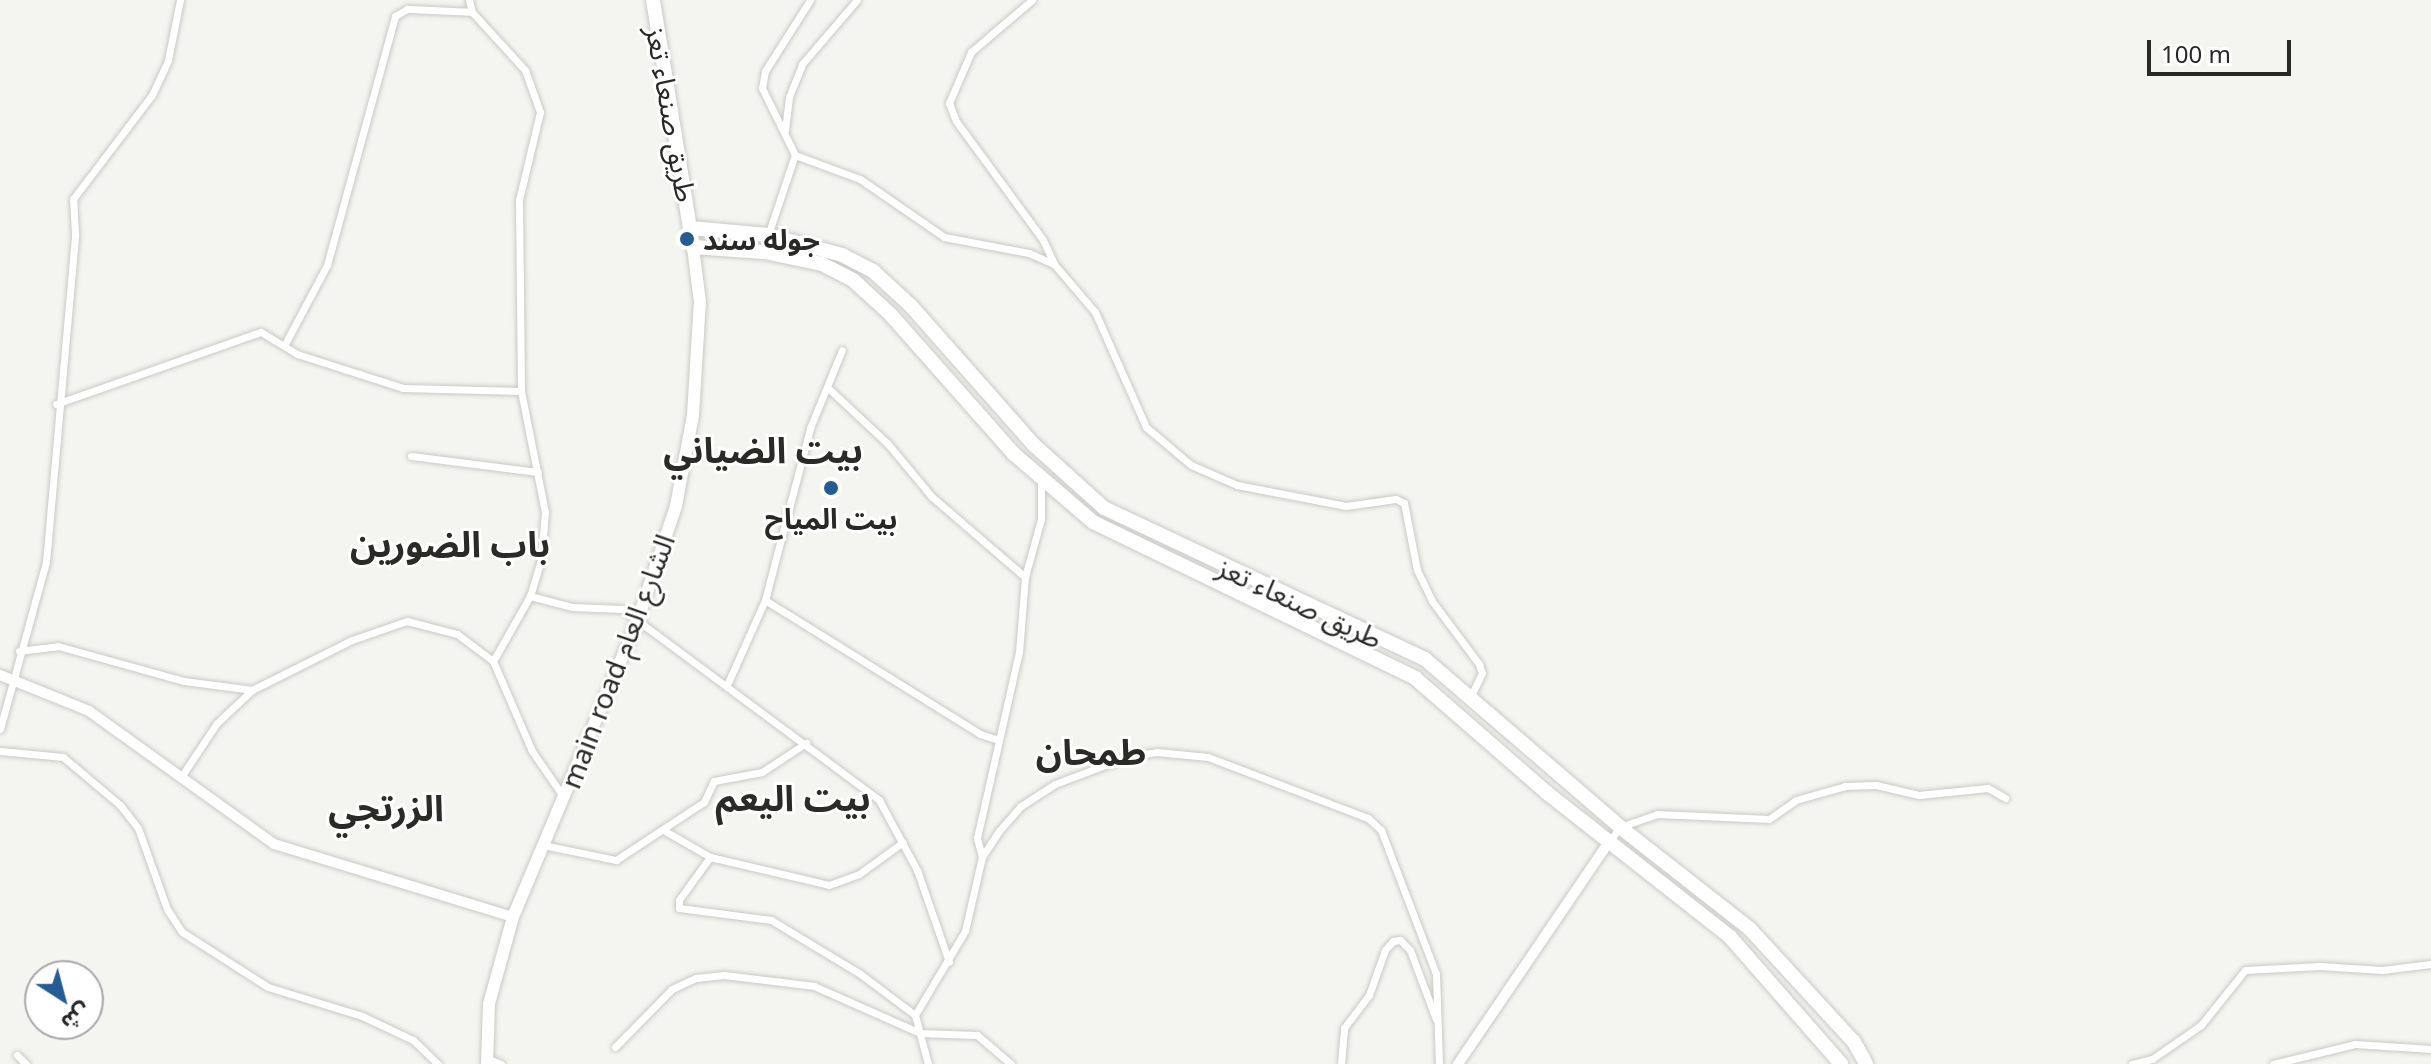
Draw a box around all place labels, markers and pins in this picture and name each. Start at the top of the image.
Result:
place label: جوله سند [703,222,820,256]
marker: جوله سند [678,230,696,248]
marker: بيت المياح [822,479,840,497]
place label: بيت المياح [765,501,897,535]

